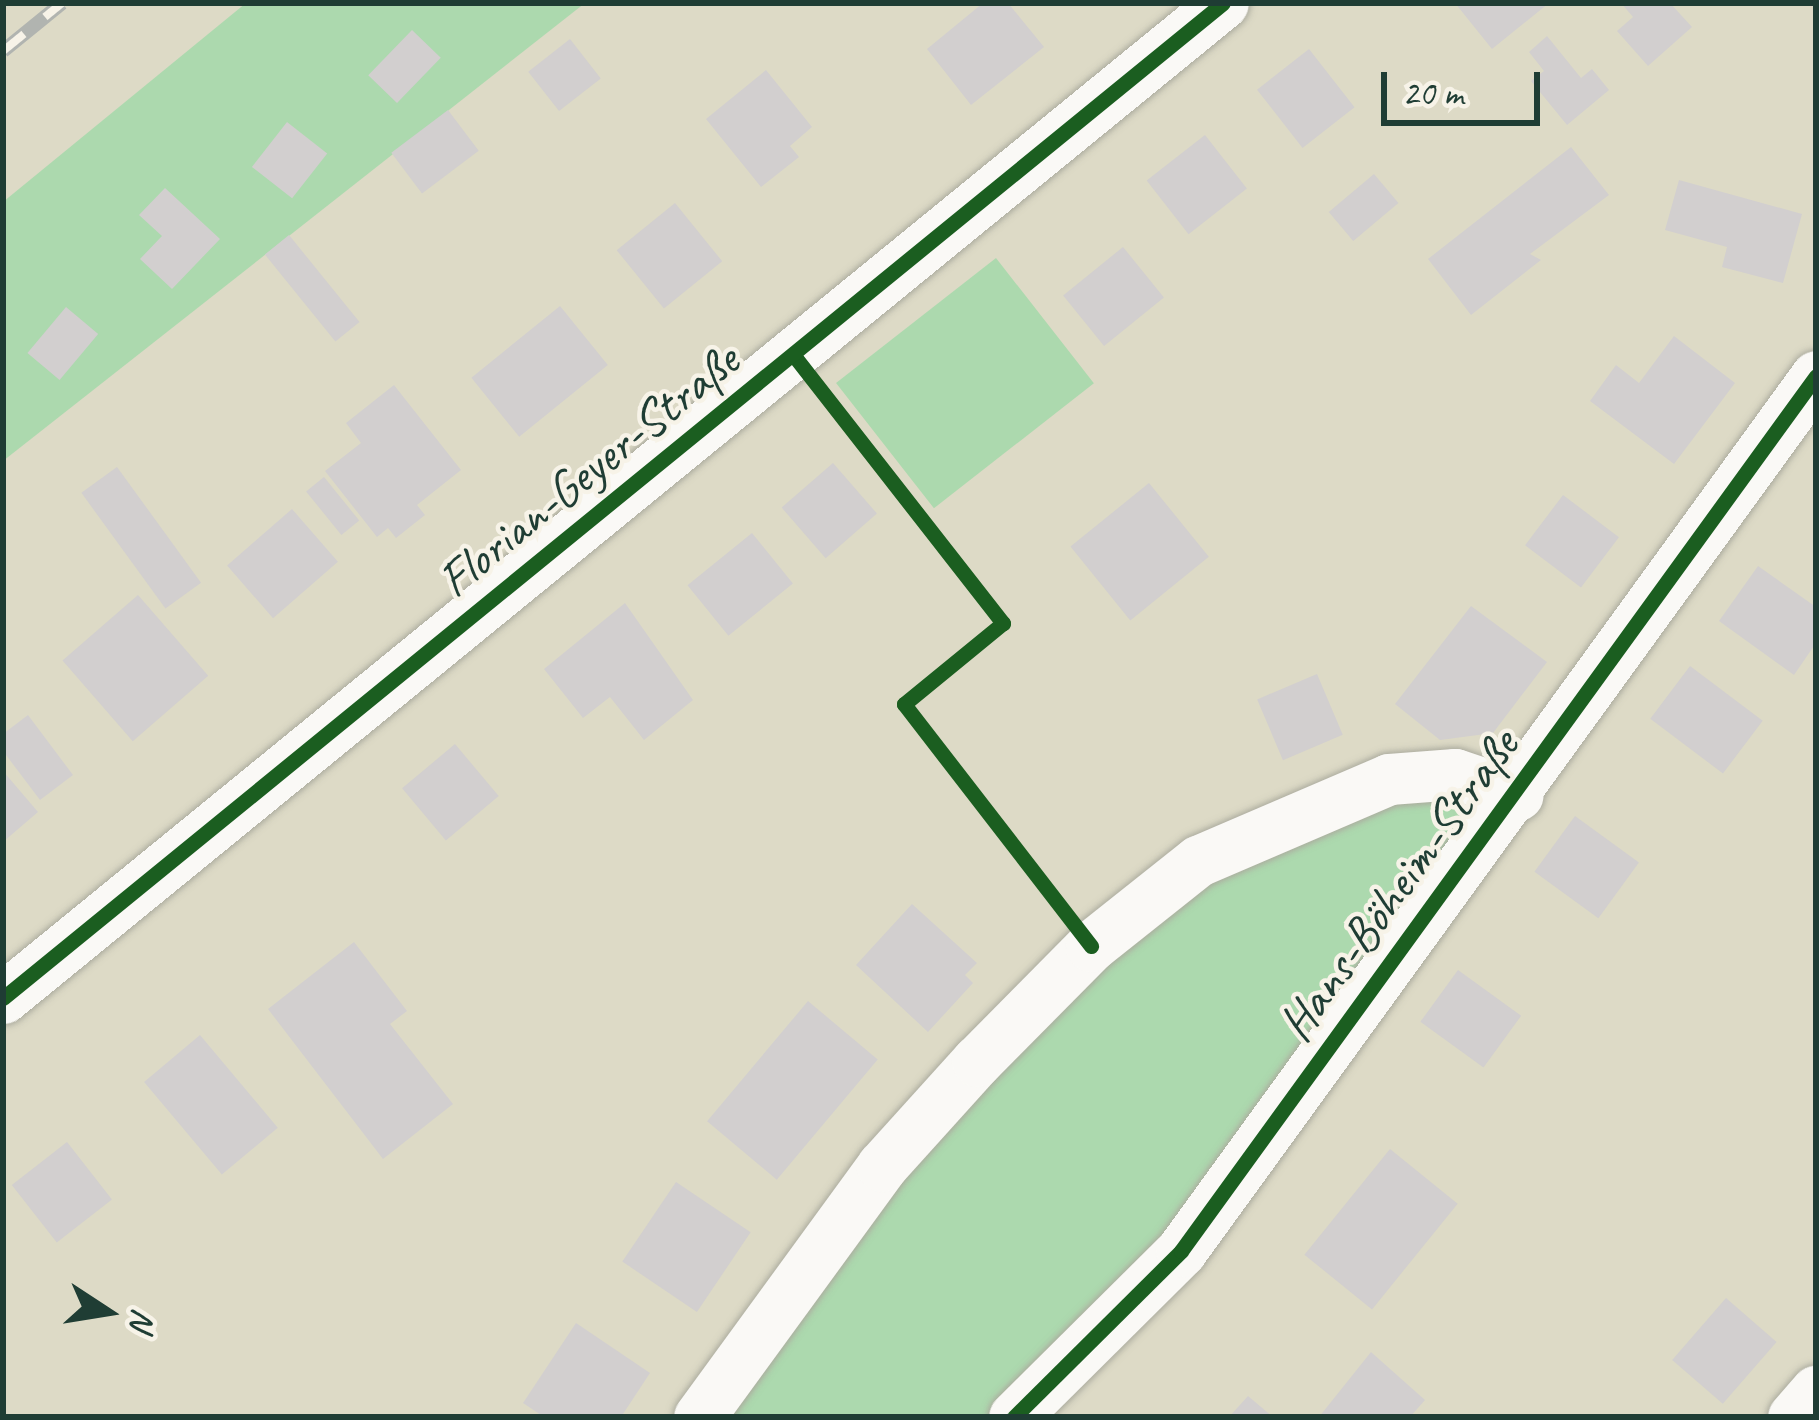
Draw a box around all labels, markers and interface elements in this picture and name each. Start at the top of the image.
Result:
scale bar [1387,48,1546,122]
text: 20 m [1402,70,1463,116]
street label: Florian-Geyer-Straße [425,330,751,610]
street label: Hans-Böheim-Straße [1264,717,1532,1053]
north arrow [48,1252,168,1372]
text: N [121,1305,166,1334]

